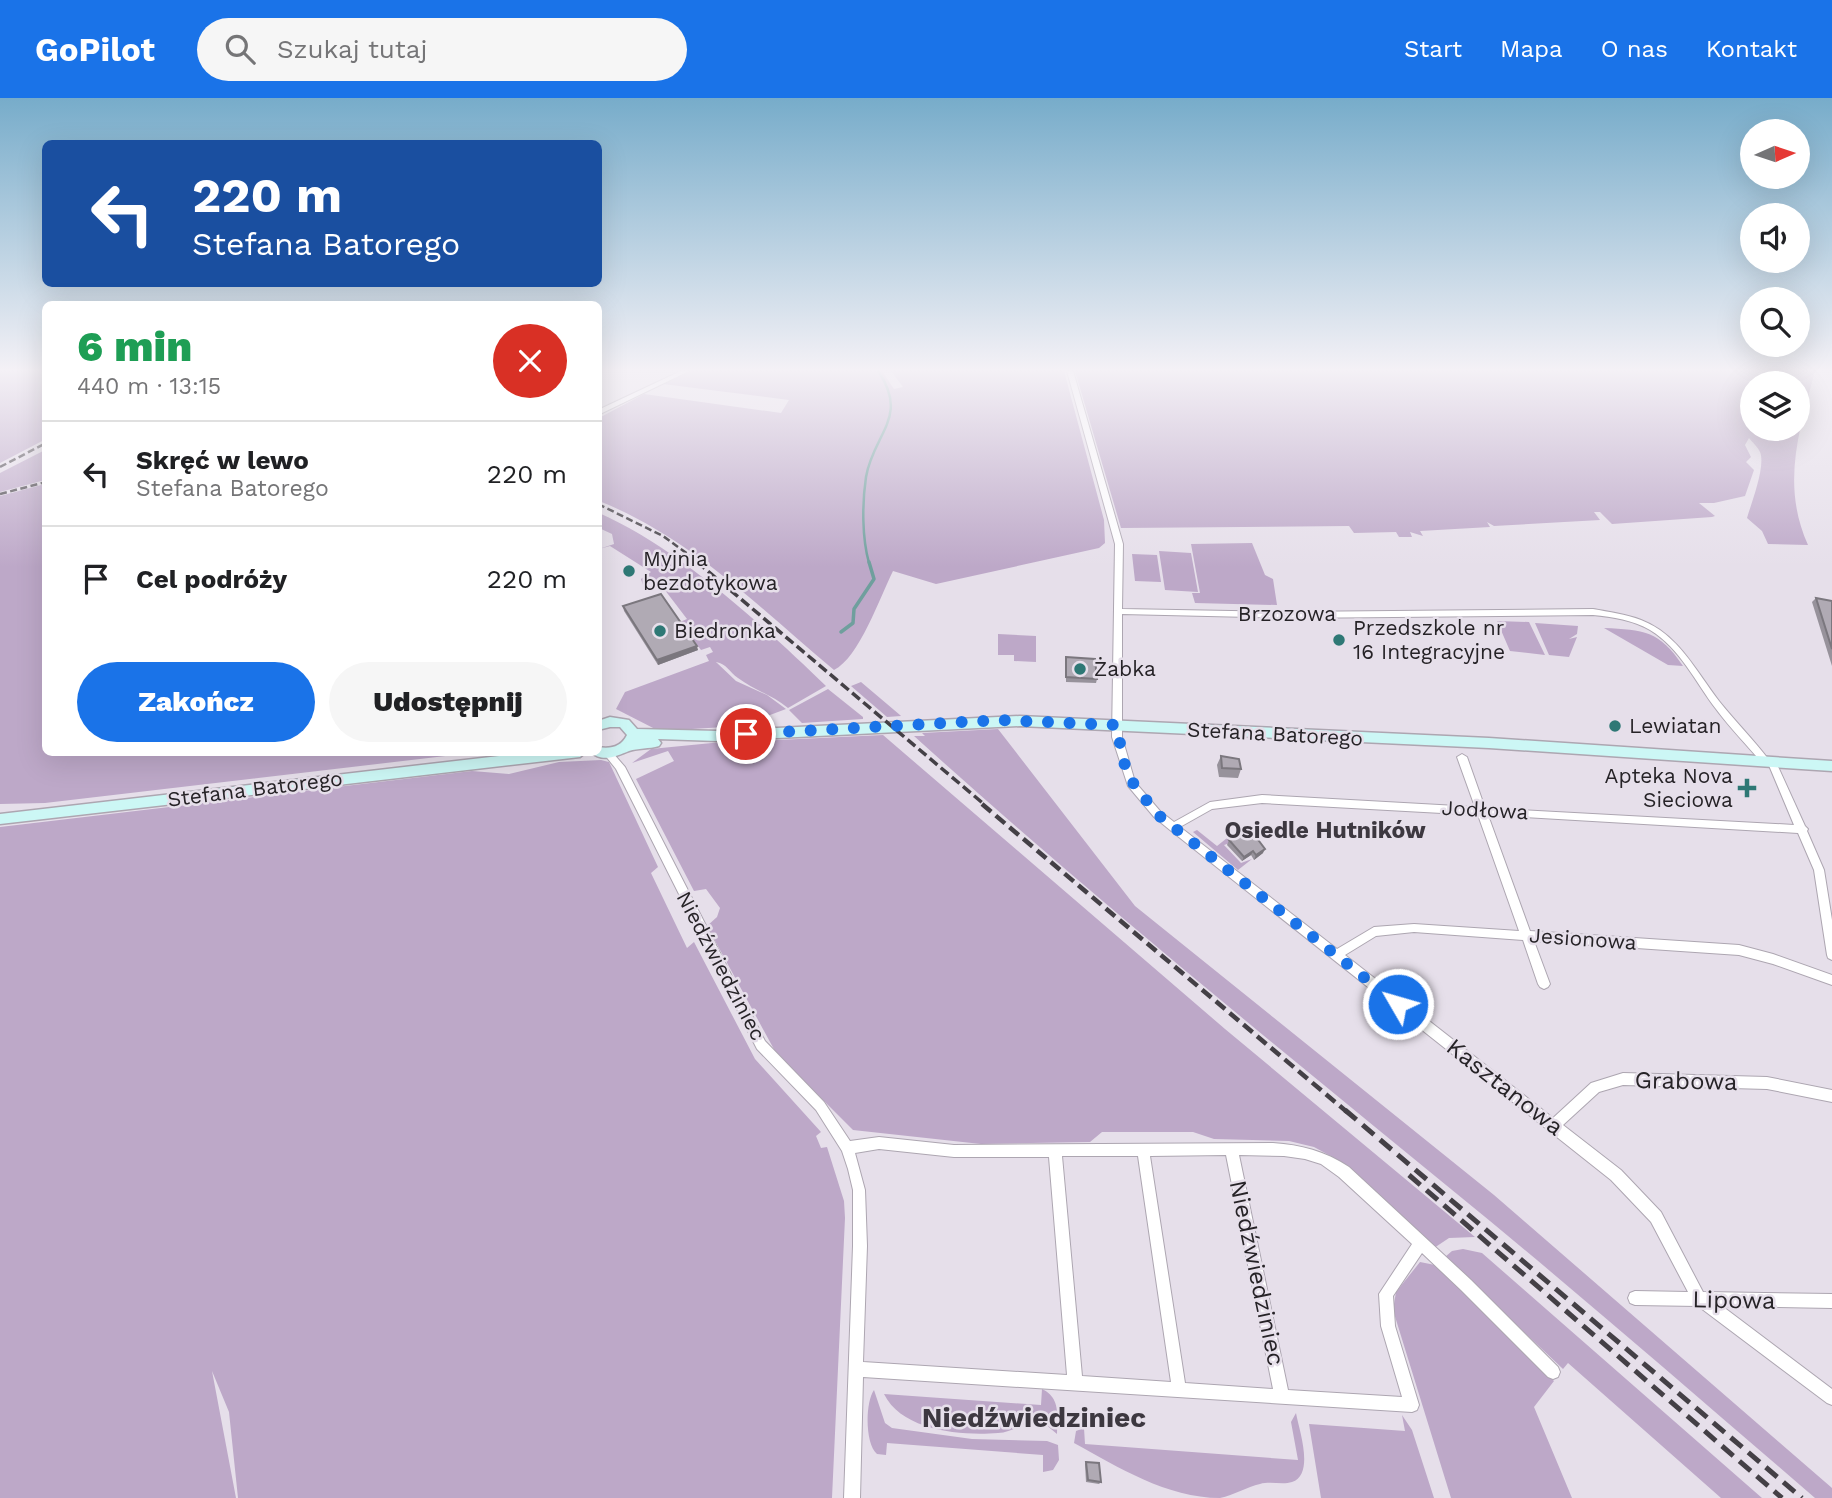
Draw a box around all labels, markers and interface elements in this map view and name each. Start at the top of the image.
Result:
search box [197,18,687,81]
text: GoPilot [35,30,155,69]
icon: search [221,30,259,68]
text: Szukaj tutaj [277,34,427,64]
text: Start [1404,35,1462,63]
text: Mapa [1500,35,1563,63]
text: O nas [1601,35,1668,63]
text: Kontakt [1706,35,1797,63]
north arrow [1740,119,1810,189]
map controls [1740,119,1810,441]
text: 220 m [192,166,342,224]
icon: left [77,168,168,259]
button: sound [1740,203,1810,273]
text: Stefana Batorego [192,225,460,263]
button: search [1740,287,1810,357]
text: 6 min [77,322,192,371]
button: close [493,324,567,398]
button: layers [1740,371,1810,441]
text: 440 m · 13:15 [77,373,221,400]
text: Skręć w lewo [136,445,309,475]
icon: left [77,455,115,493]
text: 220 m [487,459,567,489]
text: Stefana Batorego [136,475,329,502]
place label: Myjnia bezdotykowa [643,546,778,595]
icon: arrive [77,560,115,598]
marker: Myjnia bezdotykowa [621,563,637,579]
text: Cel podróży [136,564,287,594]
text: 220 m [487,564,567,594]
street label: Brzozowa [1238,601,1336,626]
place label: Przedszkole nr 16 Integracyjne [1353,615,1505,664]
place label: Biedronka [674,618,776,643]
marker: Biedronka [652,623,668,639]
marker: Przedszkole nr 16 Integracyjne [1331,632,1347,648]
place label: Żabka [1094,656,1156,681]
marker: Żabka [1072,661,1088,677]
button: Zakończ [77,662,315,742]
button: Udostępnij [329,662,567,742]
pin [716,704,776,764]
place label: Lewiatan [1629,713,1721,738]
icon: arrive [727,715,765,753]
street label: Stefana Batorego [1186,716,1364,751]
marker: Lewiatan [1607,718,1623,734]
place label: Apteka Nova Sieciowa [1605,763,1733,812]
street label: Stefana Batorego [166,765,344,812]
marker: Apteka Nova Sieciowa [1739,780,1755,796]
street label: Jodłowa [1441,795,1529,824]
district label: Osiedle Hutników [1224,817,1426,844]
street label: Niedźwiedziniec [672,887,771,1045]
street label: Jesionowa [1529,922,1638,955]
position arrow [1361,967,1435,1041]
street label: Kasztanowa [1441,1033,1569,1141]
street label: Grabowa [1634,1066,1738,1096]
street label: Niedźwiedziniec [1224,1178,1290,1368]
street label: Lipowa [1692,1285,1776,1315]
district label: Niedźwiedziniec [922,1401,1146,1434]

